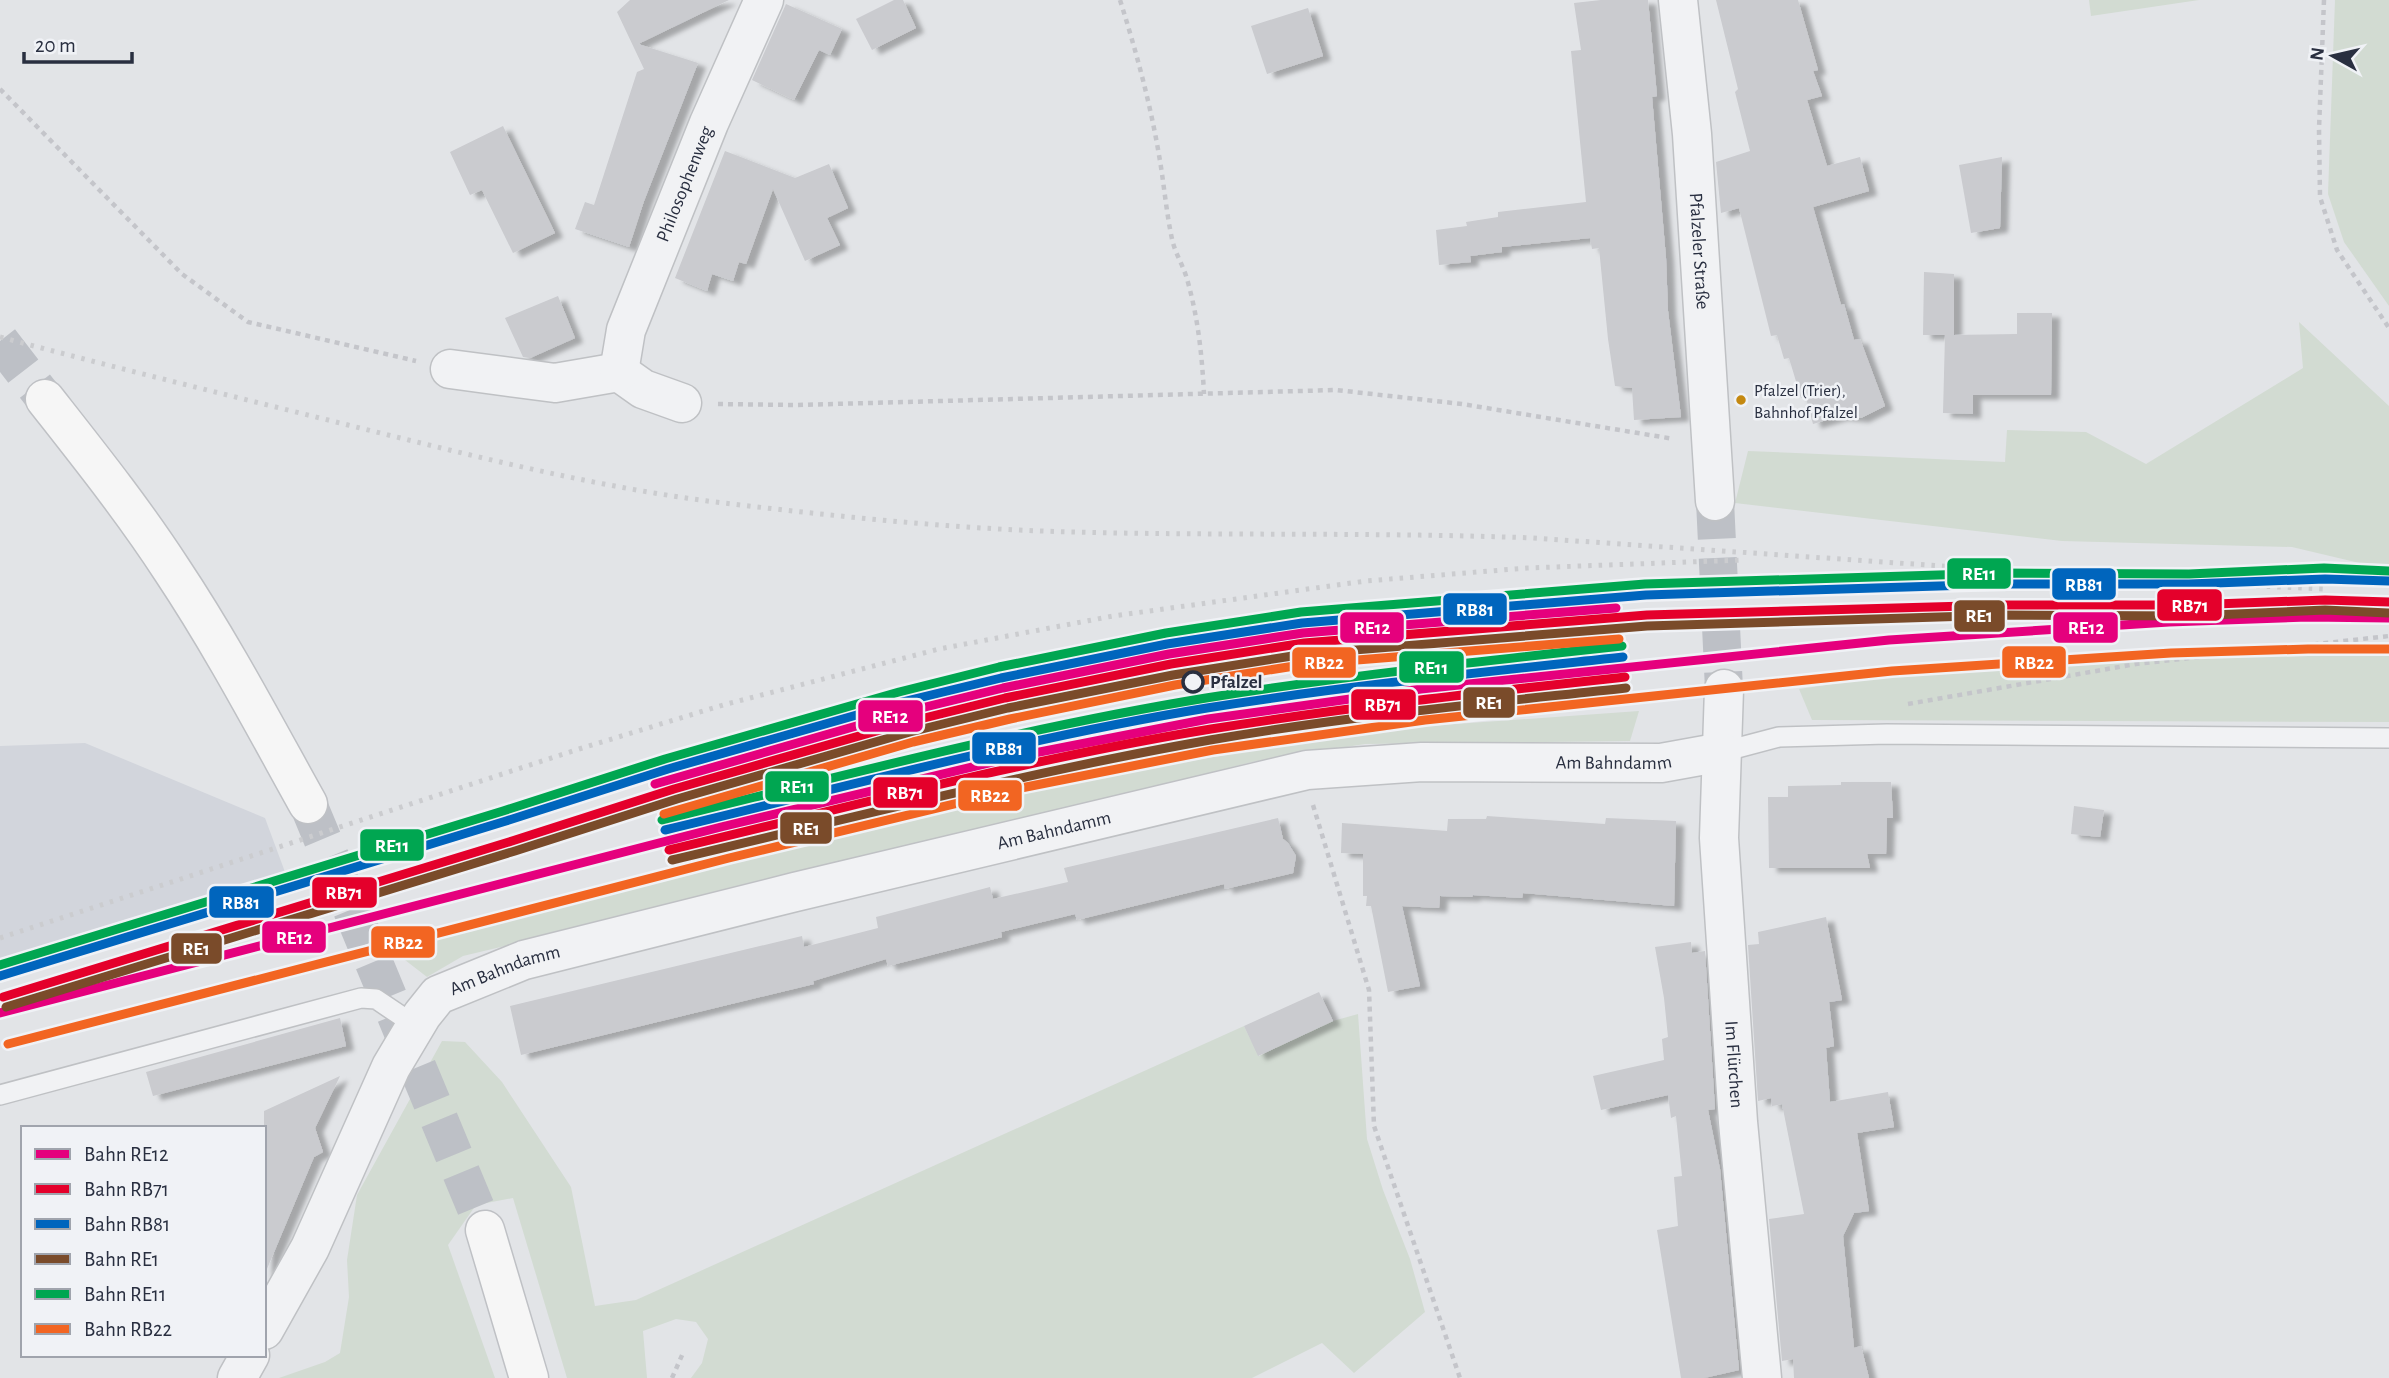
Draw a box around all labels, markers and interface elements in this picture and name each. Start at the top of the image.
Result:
scale bar [24,21,133,65]
north arrow [2298,21,2368,91]
text: 20 m [35,35,76,56]
text: N [2307,46,2328,62]
street label: Philosophenweg [653,123,717,244]
street label: Pfalzeler Straße [1686,192,1712,310]
place label: Pfalzel (Trier), Bahnhof Pfalzel [1754,382,1858,421]
marker: Pfalzel (Trier), Bahnhof Pfalzel [1734,393,1748,407]
line badge: RE11 [1946,557,2012,590]
text: RE11 [1962,565,1996,584]
line badge: RB81 [2051,567,2117,601]
text: RB81 [2065,576,2103,595]
line badge: RB71 [2156,588,2223,622]
line badge: RB81 [1442,592,1508,626]
text: RB71 [2171,597,2209,616]
line badge: RE1 [1953,599,2006,633]
text: RB81 [1456,601,1494,620]
text: RE1 [1965,607,1993,626]
line badge: RE12 [1339,611,1405,644]
line badge: RE12 [2052,611,2119,644]
text: RE12 [1354,619,1390,638]
text: RE12 [2068,619,2104,638]
line badge: RB22 [2001,645,2067,679]
line badge: RB22 [1291,646,1357,679]
line badge: RE11 [1398,650,1465,684]
text: RB22 [1304,654,1344,673]
text: RB22 [2014,654,2054,673]
text: RE11 [1414,659,1448,678]
marker: Pfalzel [1182,671,1204,693]
place label: Pfalzel [1210,673,1263,692]
line badge: RE1 [1462,686,1516,719]
line badge: RB71 [1350,688,1417,721]
text: RE1 [1475,694,1503,713]
text: RB71 [1364,696,1402,715]
line badge: RE12 [857,699,924,733]
text: RE12 [872,708,908,727]
line badge: RB81 [971,731,1037,765]
text: RB81 [985,740,1023,759]
street label: Am Bahndamm [1555,752,1673,773]
line badge: RE11 [764,770,830,803]
line badge: RB71 [872,776,939,809]
text: RE11 [780,778,814,797]
line badge: RB22 [957,779,1023,812]
text: RB71 [886,784,924,803]
text: RB22 [970,787,1010,806]
street label: Am Bahndamm [995,808,1113,853]
line badge: RE1 [779,811,833,845]
text: RE1 [792,820,820,839]
line badge: RE11 [359,828,425,862]
text: RE11 [375,837,409,856]
line badge: RB71 [311,876,378,909]
text: RB71 [325,884,363,903]
line badge: RB81 [208,885,275,919]
text: RB81 [222,894,260,913]
line badge: RE12 [261,920,327,954]
line badge: RB22 [370,925,436,959]
text: RE12 [276,929,312,948]
line badge: RE1 [170,932,223,965]
text: RB22 [383,934,423,953]
text: RE1 [182,940,210,959]
street label: Am Bahndamm [447,942,562,999]
street label: Im Flürchen [1722,1020,1747,1109]
legend [21,1126,266,1357]
text: Bahn RE12 [84,1144,169,1165]
text: Bahn RB71 [84,1179,169,1200]
text: Bahn RB81 [84,1214,170,1235]
text: Bahn RE1 [84,1249,159,1270]
text: Bahn RE11 [84,1284,166,1305]
text: Bahn RB22 [84,1319,172,1340]

